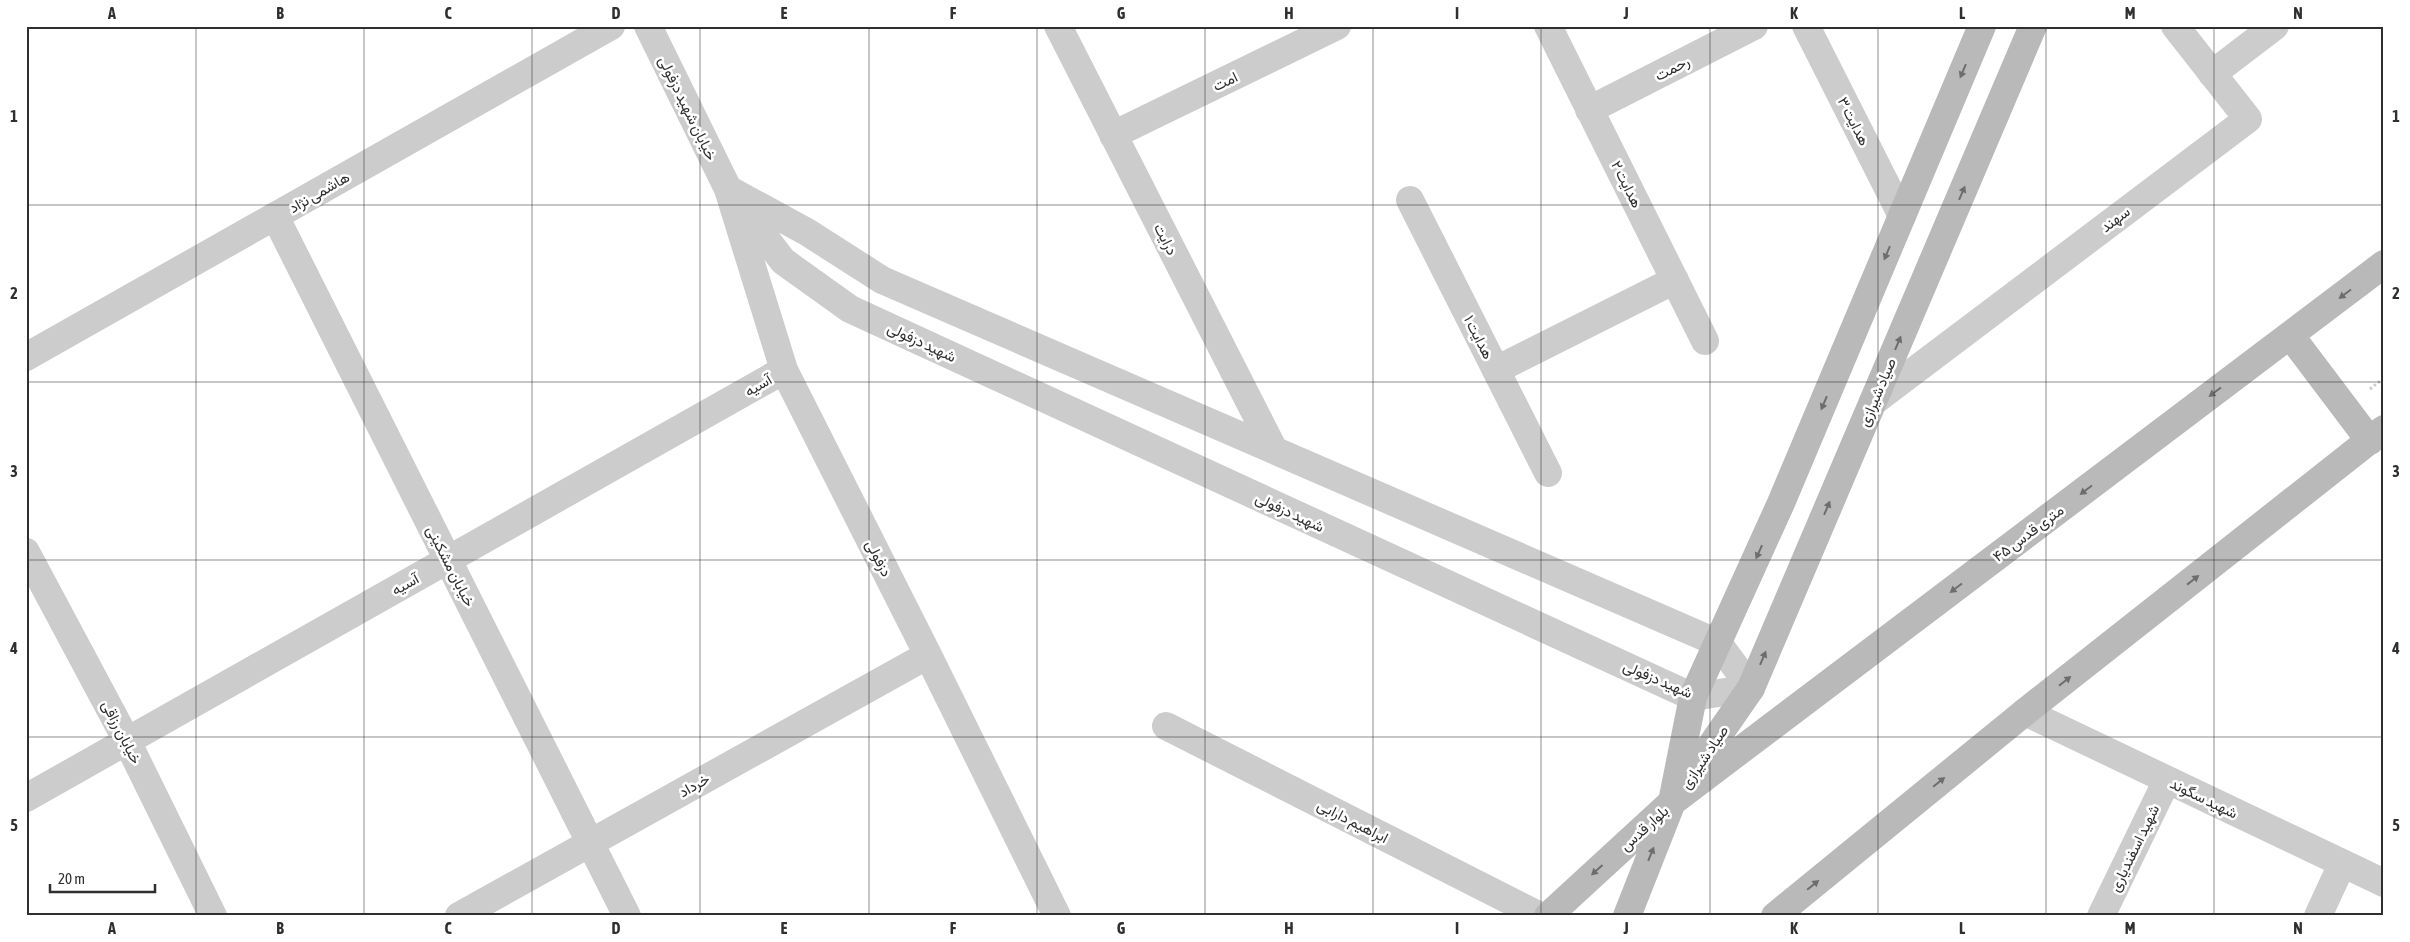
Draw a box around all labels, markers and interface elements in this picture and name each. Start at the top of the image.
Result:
text: A [107,4,116,22]
text: B [276,4,284,22]
text: C [444,4,452,22]
text: D [612,4,621,22]
text: E [781,4,788,22]
text: F [950,4,957,22]
text: G [1117,4,1126,22]
text: H [1284,4,1294,22]
text: I [1455,4,1459,22]
text: J [1622,4,1629,22]
text: K [1790,4,1798,22]
text: L [1959,4,1966,22]
text: M [2125,4,2135,22]
text: N [2293,4,2303,22]
street label: رحمت [1652,52,1693,85]
street label: خیابان شهید دزفولی [654,53,721,164]
one-way arrow [1959,64,1967,78]
street label: امت [1210,68,1240,94]
street label: هدایت ۳ [1834,94,1873,149]
text: 1 [10,107,18,125]
text: 1 [2392,107,2400,125]
street label: هدایت ۲ [1607,158,1646,211]
street label: هاشمی نژاد [286,168,353,218]
one-way arrow [1958,186,1966,200]
street label: سهند [2097,202,2134,236]
street label: درایت [1150,220,1181,258]
one-way arrow [1882,246,1890,260]
text: 2 [10,284,18,302]
text: 2 [2392,284,2400,302]
one-way arrow [2338,289,2352,299]
street label: هدایت ۱ [1460,312,1497,362]
street label: شهید دزفولی [884,319,959,367]
one-way arrow [1894,336,1902,350]
street label: صیاد شیرازی [1855,355,1901,430]
street label: آسیه [741,370,776,400]
one-way arrow [2208,387,2222,397]
one-way arrow [1819,396,1827,410]
text: 3 [10,462,18,480]
text: 3 [2392,462,2400,480]
one-way arrow [2079,485,2093,495]
street label: شهید دزفولی [1252,489,1327,537]
one-way arrow [1824,501,1832,515]
street label: ۴۵ متری قدس [1989,501,2068,567]
street label: خیابان مشکینی [422,523,479,610]
street label: دزفولی [861,537,895,580]
one-way arrow [1755,545,1763,559]
street label: آسیه [388,569,423,599]
one-way arrow [2186,574,2199,585]
one-way arrow [1949,583,1963,593]
text: 4 [9,639,18,657]
text: 4 [2391,639,2400,657]
one-way arrow [1760,651,1768,665]
street label: شهید دزفولی [1620,657,1695,703]
one-way arrow [2059,675,2072,686]
street label: خیابان رزاقی [97,697,145,768]
street label: صیاد شیرازی [1677,722,1733,793]
street label: خرداد [676,770,713,801]
street label: شهید سگوند [2167,774,2241,823]
one-way arrow [1932,777,1945,788]
street label: ابراهیم دارابی [1314,796,1391,848]
street label: شهید اسفندیاری [2106,801,2164,895]
street label: بلوار قدس [1616,802,1673,856]
text: 5 [10,816,18,834]
text: 5 [2392,816,2400,834]
one-way arrow [1648,847,1656,861]
scale bar [50,862,155,894]
one-way arrow [1592,864,1604,876]
text: 20 m [58,870,85,887]
one-way arrow [1807,880,1819,891]
text: A [107,919,116,937]
text: B [276,919,284,937]
text: C [444,919,452,937]
text: D [612,919,621,937]
text: E [781,919,788,937]
text: F [950,919,957,937]
text: G [1117,919,1126,937]
text: H [1284,919,1294,937]
text: I [1455,919,1459,937]
text: J [1622,919,1629,937]
text: K [1790,919,1798,937]
text: L [1959,919,1966,937]
text: M [2125,919,2135,937]
text: N [2293,919,2303,937]

